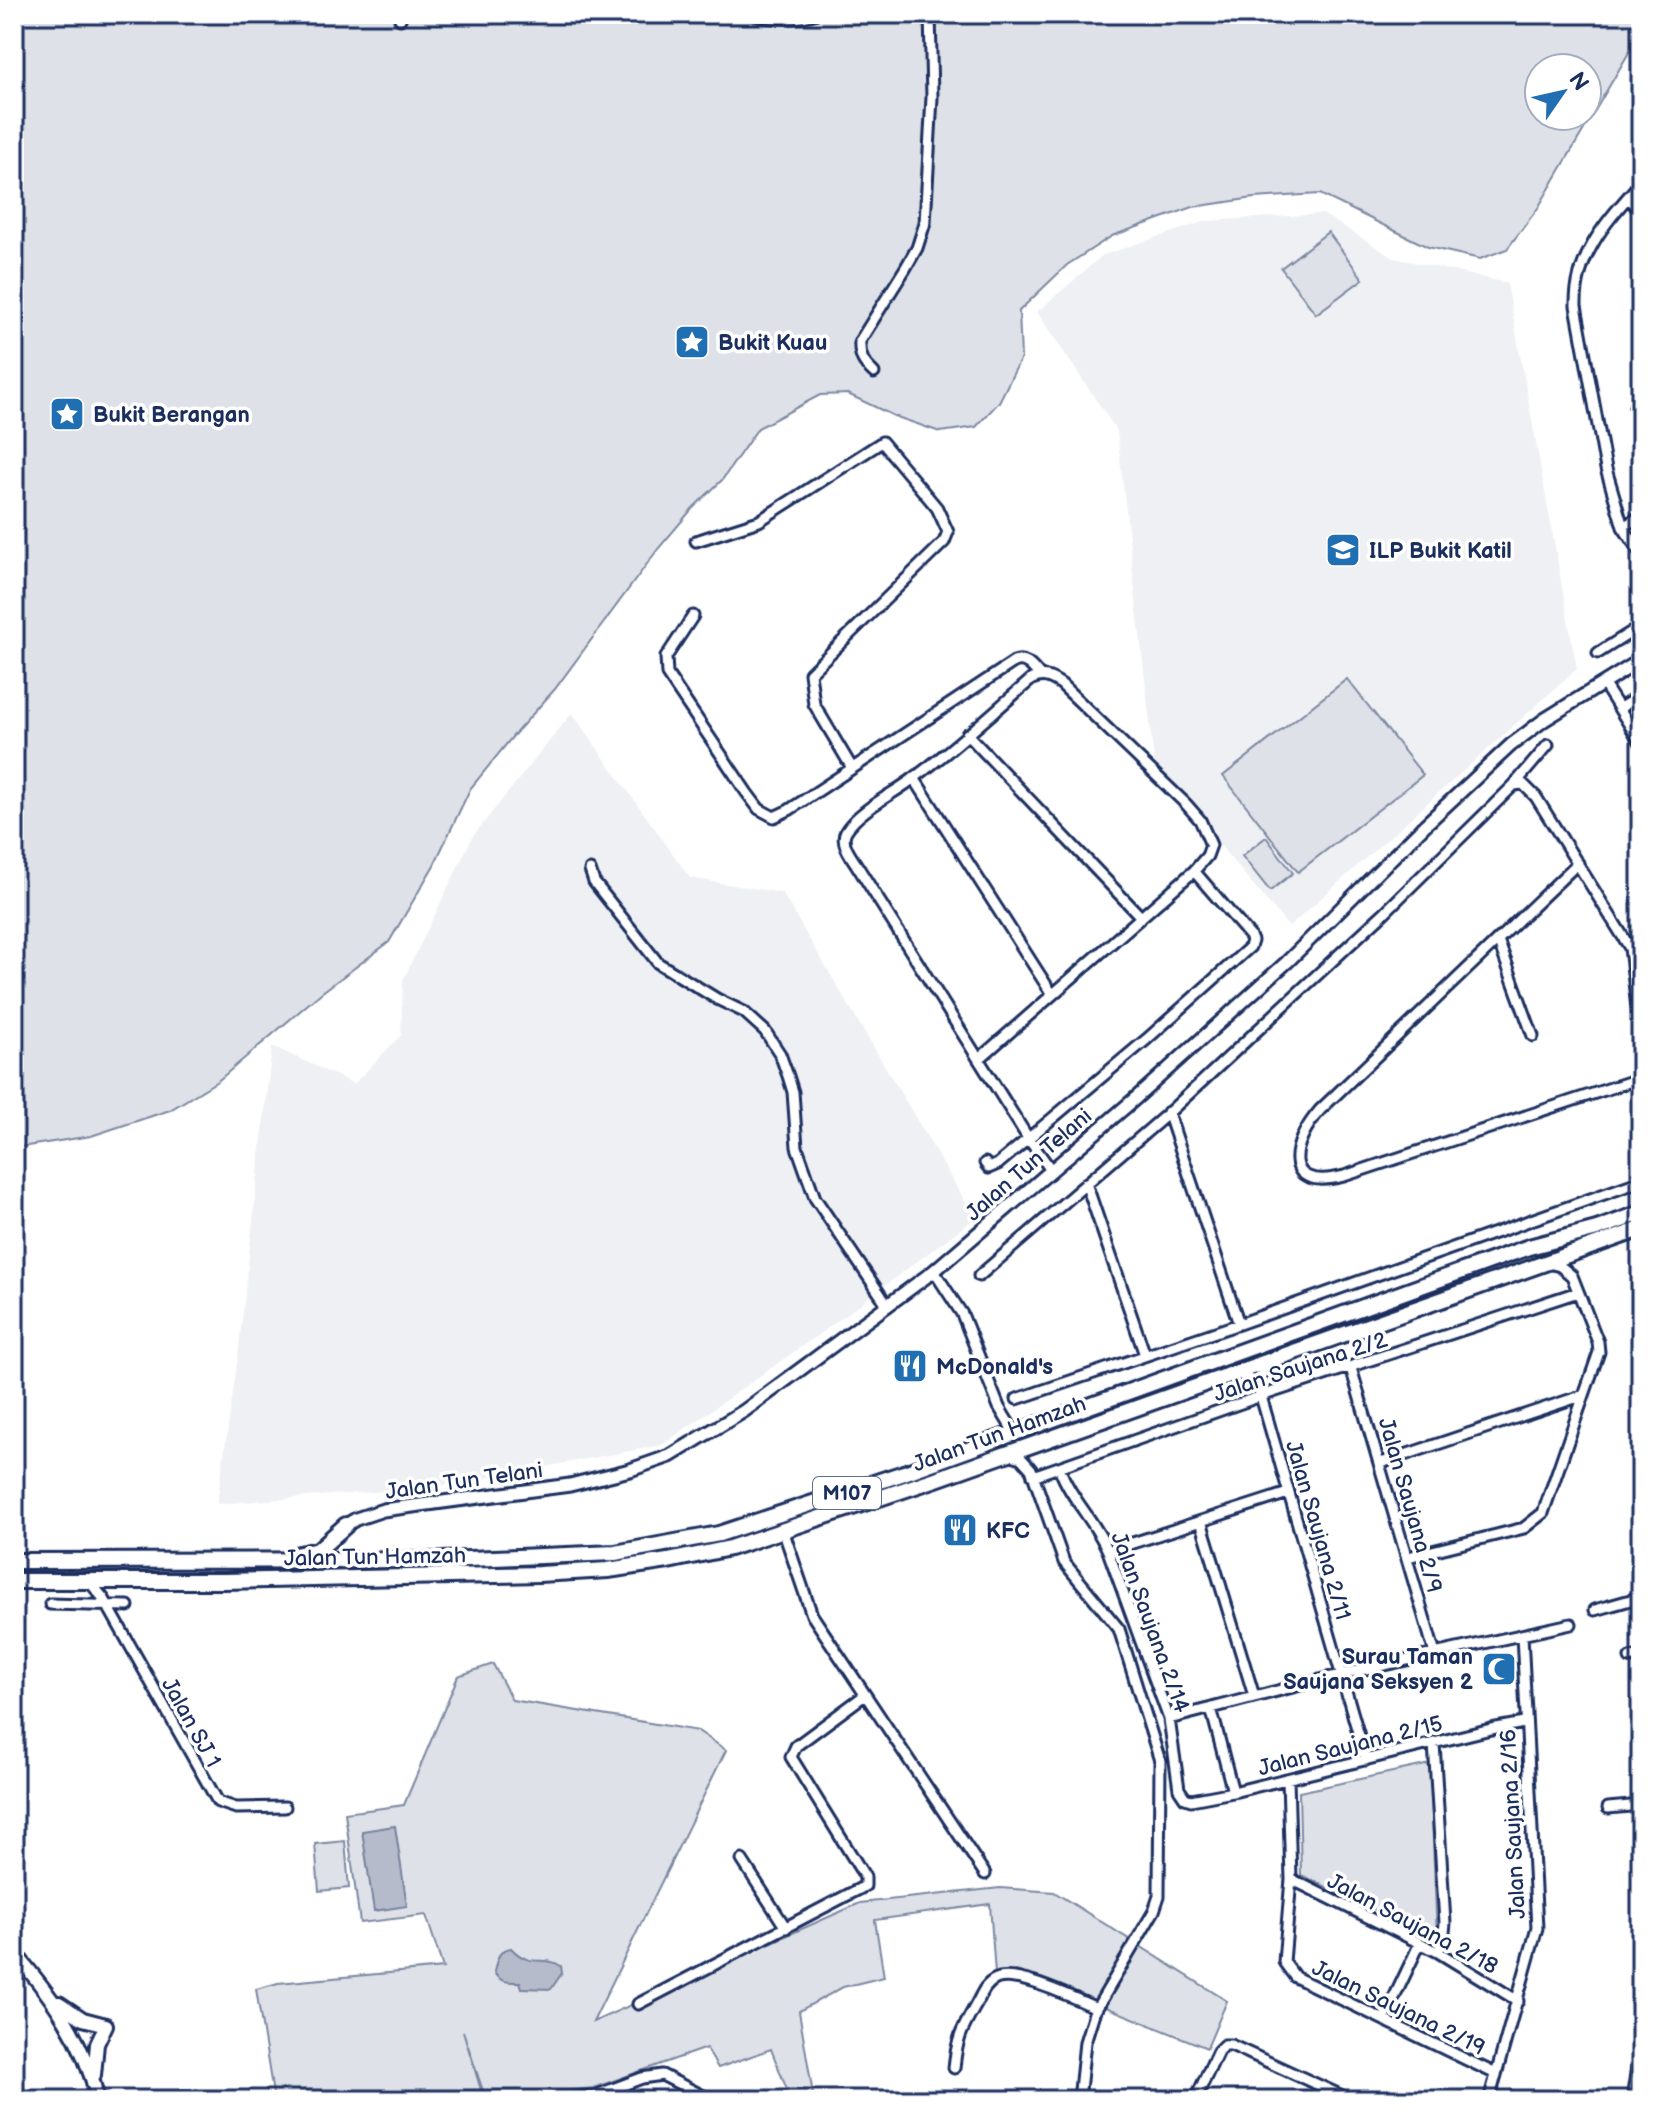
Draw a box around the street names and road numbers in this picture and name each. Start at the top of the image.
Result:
street label: Jalan Tun Telani [960,1103,1098,1227]
street label: Jalan Saujana 2/2 [1210,1327,1391,1408]
street label: Jalan Tun Hamzah [909,1391,1090,1478]
street label: Jalan Saujana 2/9 [1372,1415,1447,1596]
street label: Jalan Saujana 2/11 [1279,1438,1356,1623]
street label: Jalan Tun Telani [384,1457,545,1506]
road number: M107 [813,1477,881,1509]
street label: Jalan Saujana 2/14 [1104,1529,1195,1717]
street label: Jalan Tun Hamzah [284,1542,466,1573]
street label: Jalan SJ 1 [155,1673,226,1772]
street label: Jalan Saujana 2/15 [1255,1710,1445,1782]
street label: Jalan Saujana 2/16 [1495,1728,1532,1919]
street label: Jalan Saujana 2/18 [1322,1868,1502,1981]
street label: Jalan Saujana 2/19 [1307,1955,1489,2062]

